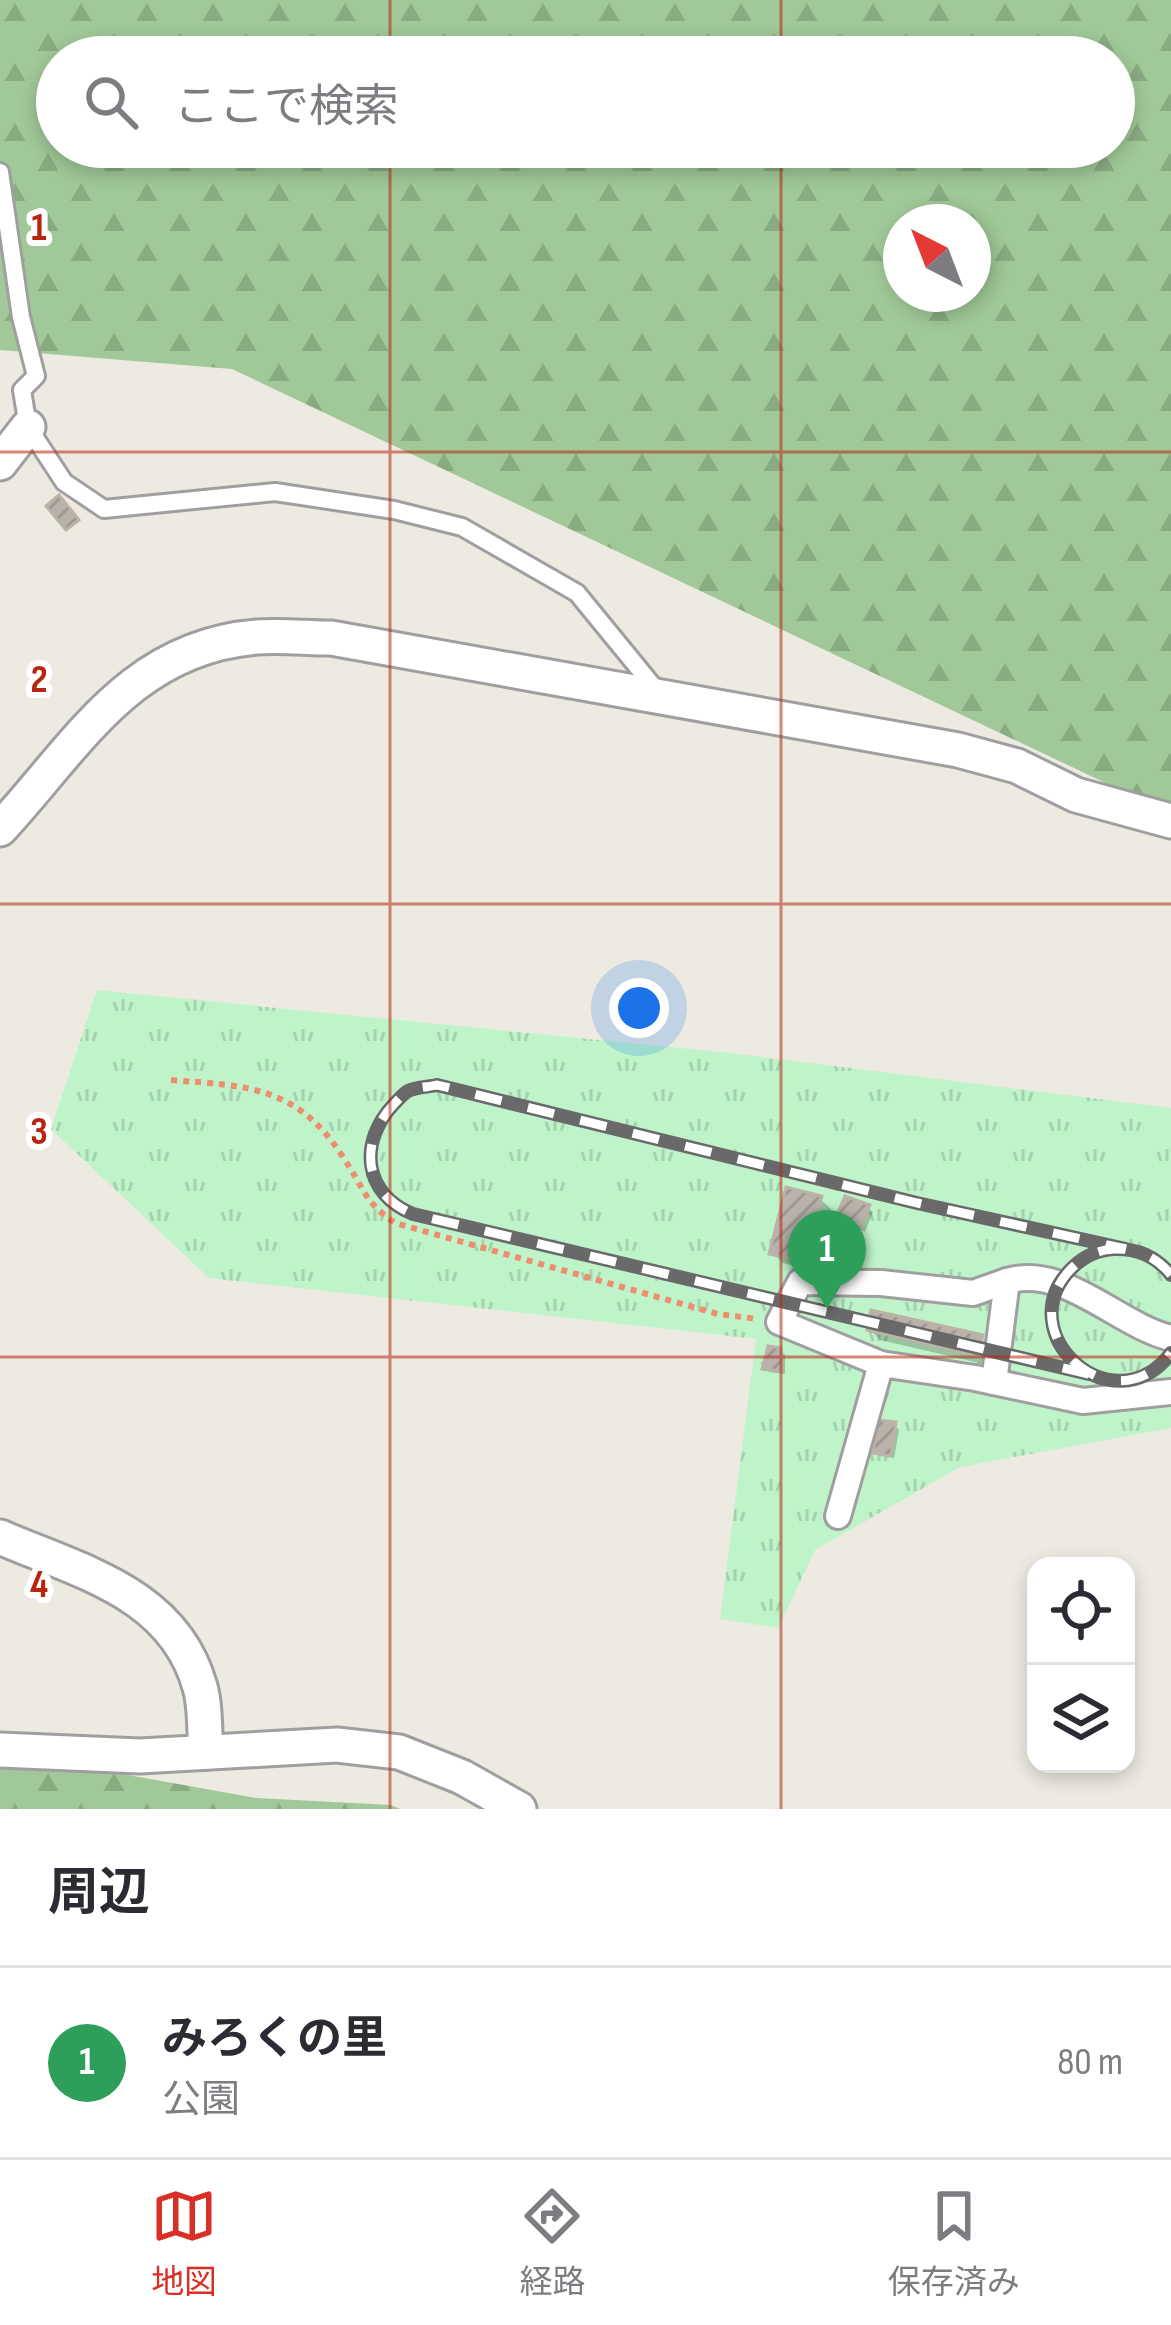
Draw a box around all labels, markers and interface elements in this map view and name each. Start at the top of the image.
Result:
search box [36,36,1135,168]
icon: search [78,69,144,135]
text: ここで検索 [174,80,399,135]
north arrow [883,204,991,312]
text: 1 [31,205,47,252]
text: 2 [30,657,48,704]
your location [609,978,669,1038]
text: 3 [30,1109,48,1156]
pin: 1 [788,1210,866,1309]
map controls [1027,1557,1135,1773]
button: locate [1027,1557,1135,1665]
text: 4 [30,1562,48,1609]
button: layers [1027,1665,1135,1773]
text: 周辺 [48,1863,150,1924]
text: みろくの里 [162,2012,387,2067]
text: 1 [79,2039,95,2086]
text: 80 m [1057,2039,1123,2086]
text: 公園 [162,2077,240,2124]
tab: 地図 [151,2183,217,2303]
tab: 経路 [519,2183,585,2303]
tab: 保存済み [888,2183,1020,2303]

